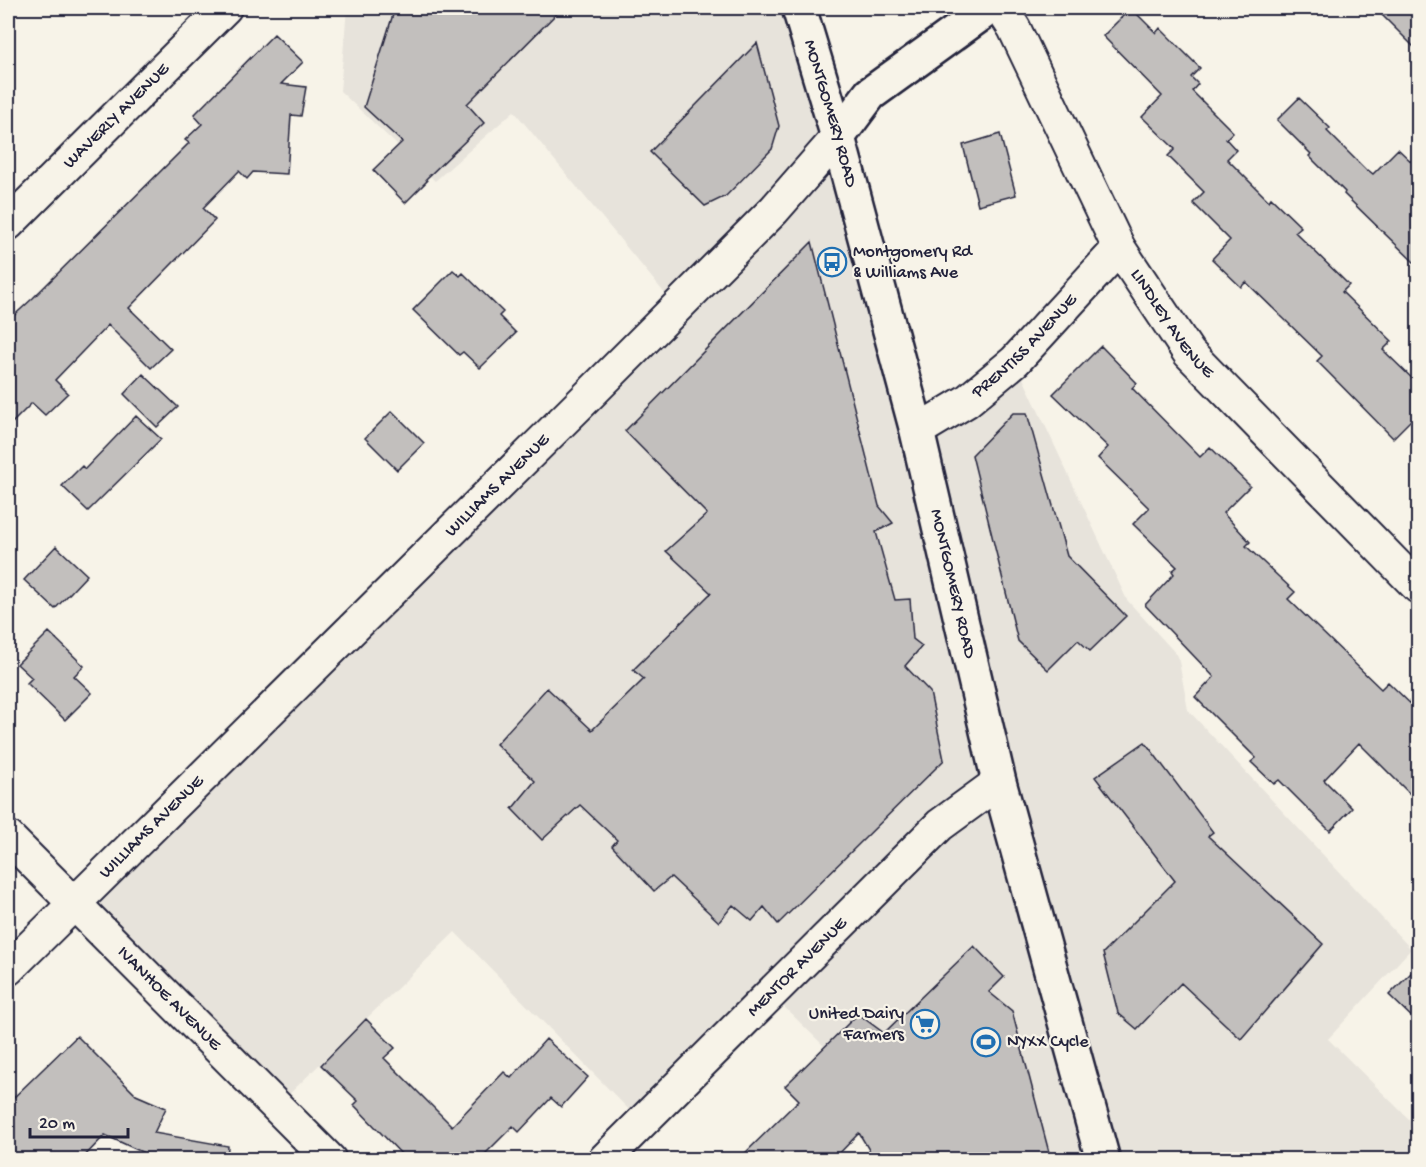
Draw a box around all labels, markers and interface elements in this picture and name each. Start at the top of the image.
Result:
street label: MONTGOMERY ROAD [799,37,862,190]
street label: WAVERLY AVENUE [59,58,174,173]
place label: Montgomery Rd & Williams Ave [853,242,973,284]
bus stop icon: Montgomery Rd & Williams Ave [816,246,848,278]
street label: LINDLEY AVENUE [1125,265,1219,383]
street label: PRENTISS AVENUE [967,289,1082,403]
street label: WILLIAMS AVENUE [441,429,555,541]
street label: MONTGOMERY ROAD [925,507,980,661]
street label: WILLIAMS AVENUE [95,770,209,883]
street label: MENTOR AVENUE [743,913,852,1021]
street label: IVANHOE AVENUE [113,942,226,1056]
place label: United Dairy Farmers [809,1004,905,1046]
supermarket icon: United Dairy Farmers [909,1008,941,1040]
sports icon: NYXX Cycle [970,1026,1002,1058]
place label: NYXX Cycle [1007,1032,1089,1053]
scale bar [30,1101,128,1139]
text: 20 m [39,1114,75,1135]

